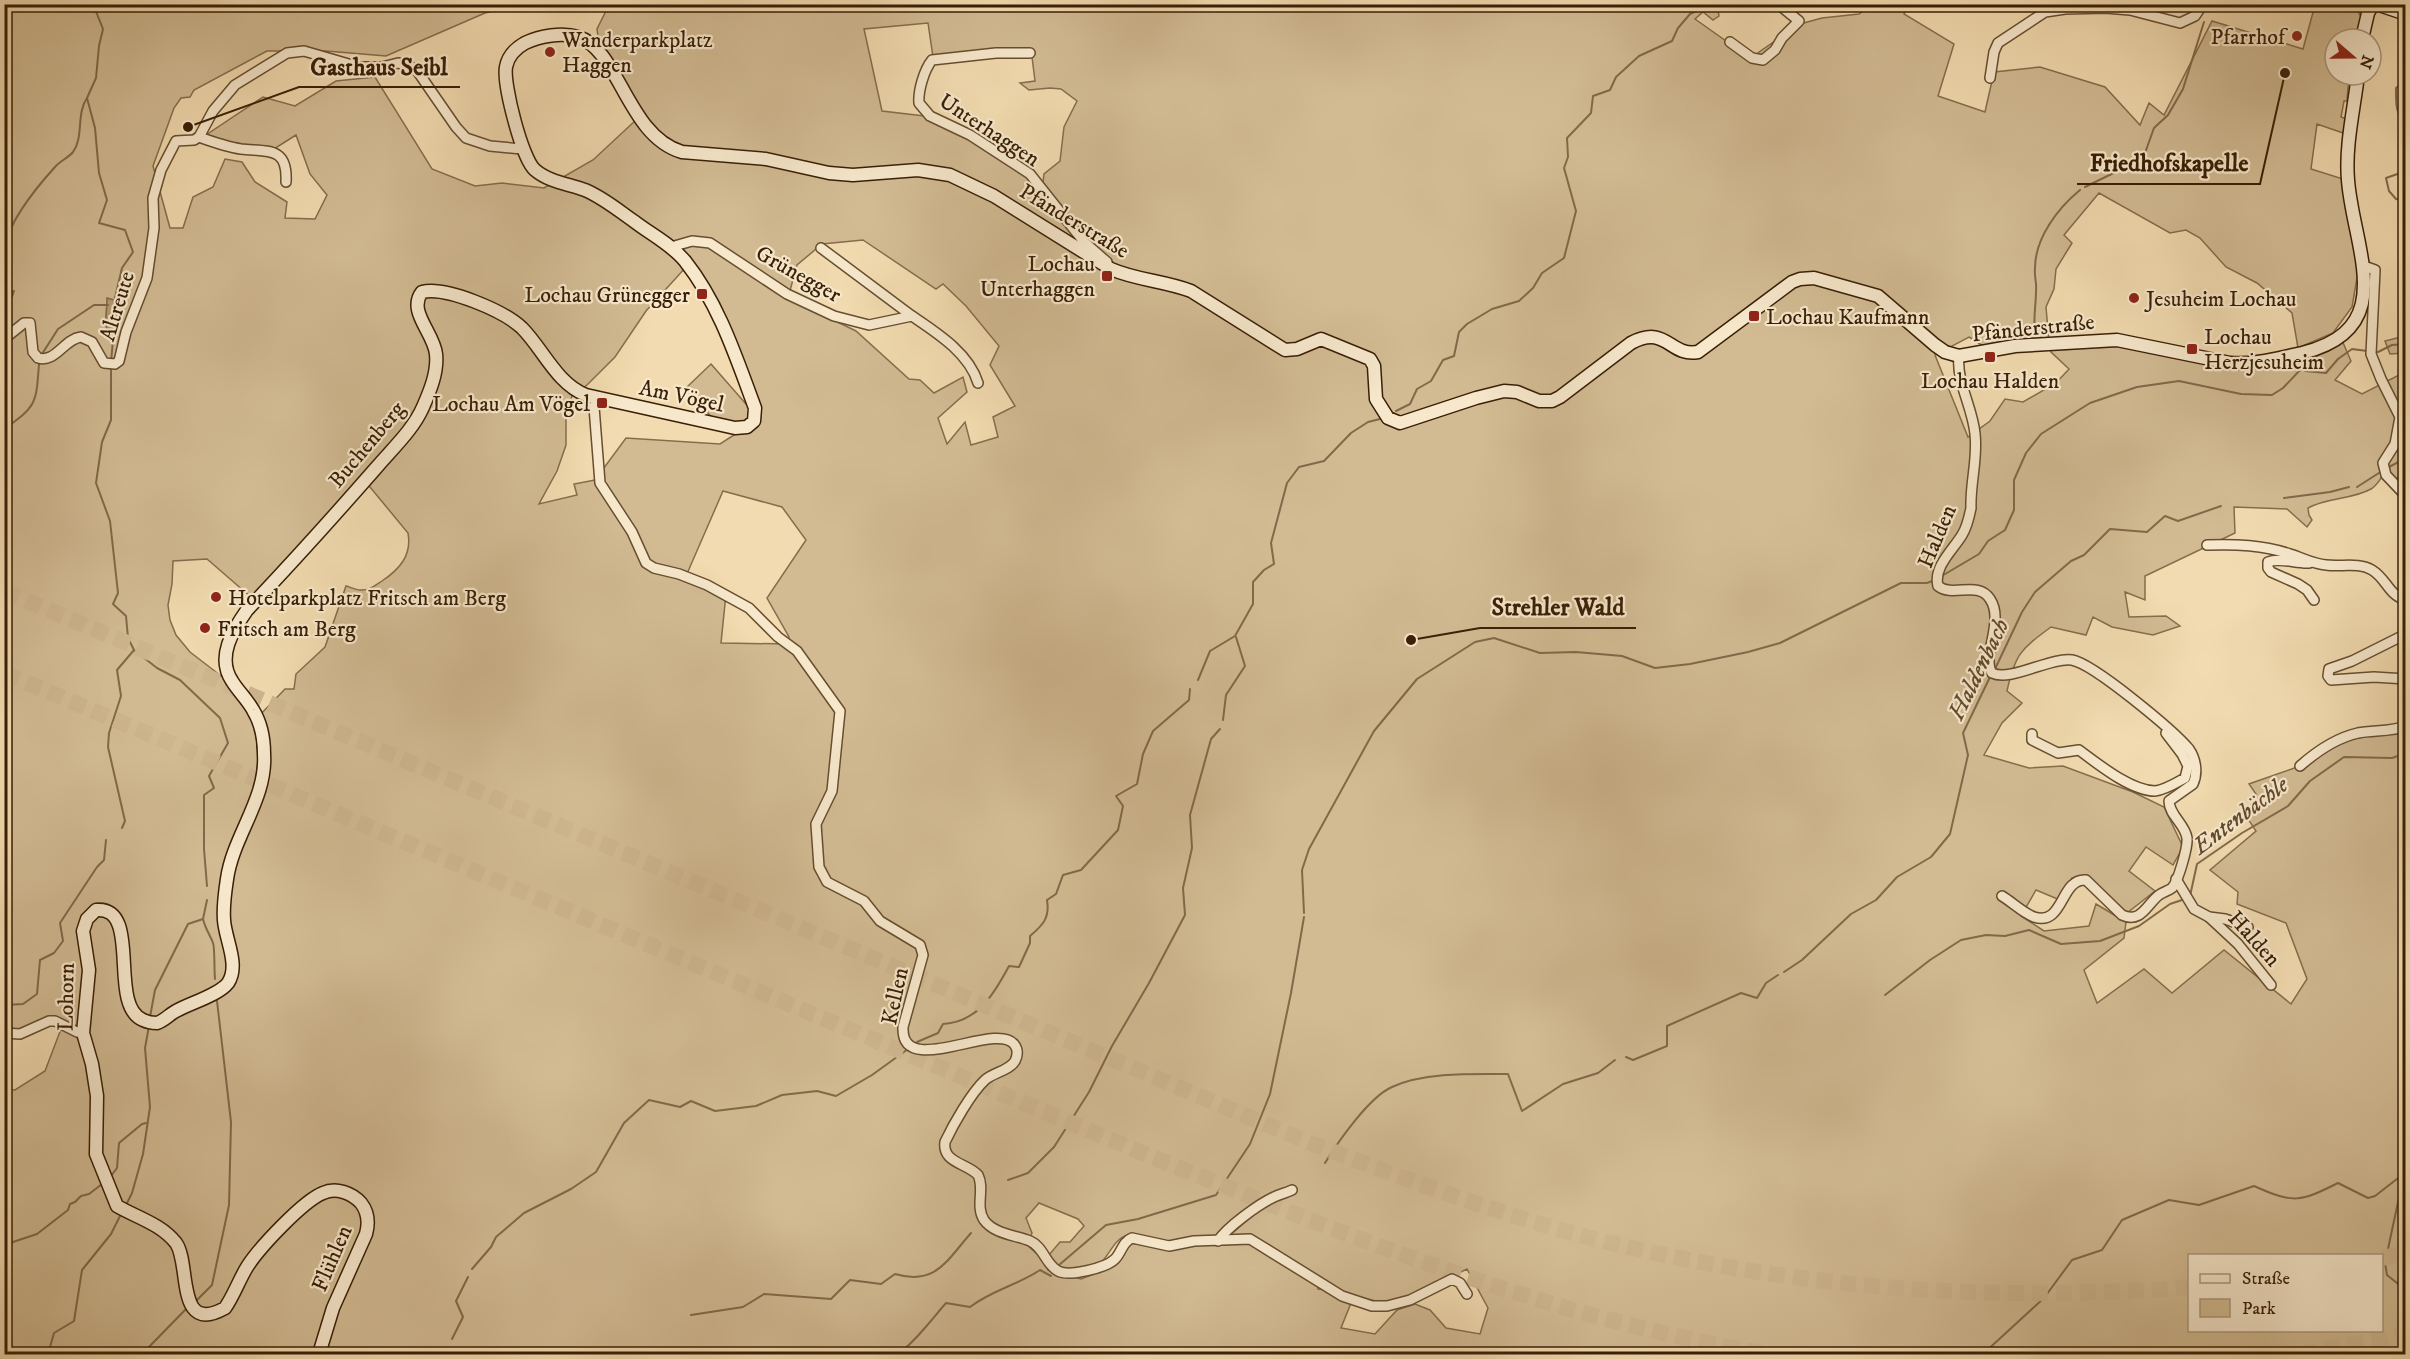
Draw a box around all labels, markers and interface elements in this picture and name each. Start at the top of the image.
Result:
place label: Pfarrhof [2211,24,2289,51]
place label: Wanderparkplatz Haggen [561,27,713,79]
north arrow [2323,27,2383,87]
marker: Pfarrhof [2290,29,2304,43]
callout: Gasthaus Seibl [299,45,460,87]
marker: Wanderparkplatz Haggen [543,45,557,59]
text: N [2355,52,2378,71]
text: Gasthaus Seibl [310,53,448,83]
street label: Unterhaggen [934,88,1045,173]
callout: Friedhofskapelle [2077,142,2260,184]
text: Friedhofskapelle [2090,149,2248,179]
street label: Pfänderstraße [1014,178,1134,265]
street label: Grünegger [751,240,846,309]
place label: Lochau Unterhaggen [980,251,1095,303]
street label: Altreute [94,268,141,345]
marker: Lochau Unterhaggen [1100,269,1114,283]
place label: Lochau Grünegger [524,282,691,309]
place label: Jesuheim Lochau [2144,286,2296,313]
marker: Lochau Grünegger [695,287,709,301]
marker: Jesuheim Lochau [2127,291,2141,305]
place label: Lochau Kaufmann [1766,304,1930,331]
marker: Lochau Kaufmann [1747,309,1761,323]
street label: Pfänderstraße [1970,309,2096,348]
place label: Lochau Herzjesuheim [2204,324,2324,376]
marker: Lochau Herzjesuheim [2185,342,2199,356]
marker: Lochau Halden [1983,350,1997,364]
place label: Lochau Halden [1921,368,2060,395]
street label: Am Vögel [637,374,727,419]
place label: Lochau Am Vögel [432,391,590,418]
street label: Buchenberg [323,396,411,494]
marker: Lochau Am Vögel [595,396,609,410]
street label: Halden [1912,500,1963,572]
place label: Hotelparkplatz Fritsch am Berg [228,585,506,612]
callout: Strehler Wald [1480,586,1636,628]
marker: Hotelparkplatz Fritsch am Berg [209,590,223,604]
text: Strehler Wald [1492,593,1625,623]
water label: Haldenbach [1941,614,2016,726]
place label: Fritsch am Berg [217,616,356,643]
marker: Fritsch am Berg [198,621,212,635]
water label: Entenbächle [2185,770,2295,863]
street label: Halden [2222,905,2286,973]
street label: Lohorn [52,962,81,1031]
street label: Kellen [876,965,915,1028]
street label: Flühlen [306,1221,359,1296]
legend [2188,1254,2383,1332]
text: Straße [2242,1268,2290,1290]
text: Park [2242,1298,2276,1320]

